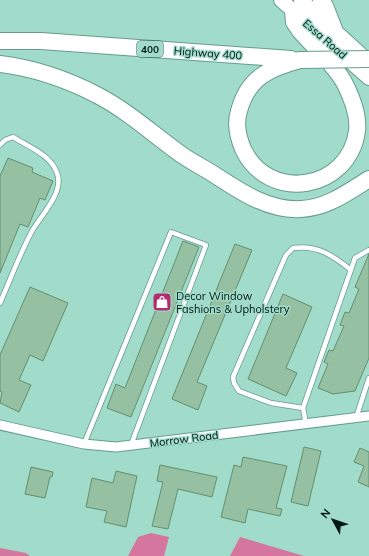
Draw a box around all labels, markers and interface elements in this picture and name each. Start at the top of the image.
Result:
street label: Essa Road [300,16,350,62]
road number: 400 [137,41,163,57]
street label: Highway 400 [173,44,243,62]
place label: Decor Window Fashions & Upholstery [176,289,290,316]
shop icon: Decor Window Fashions & Upholstery [151,291,173,313]
street label: Morrow Road [149,428,219,450]
north arrow [313,500,353,540]
text: N [317,506,333,521]

